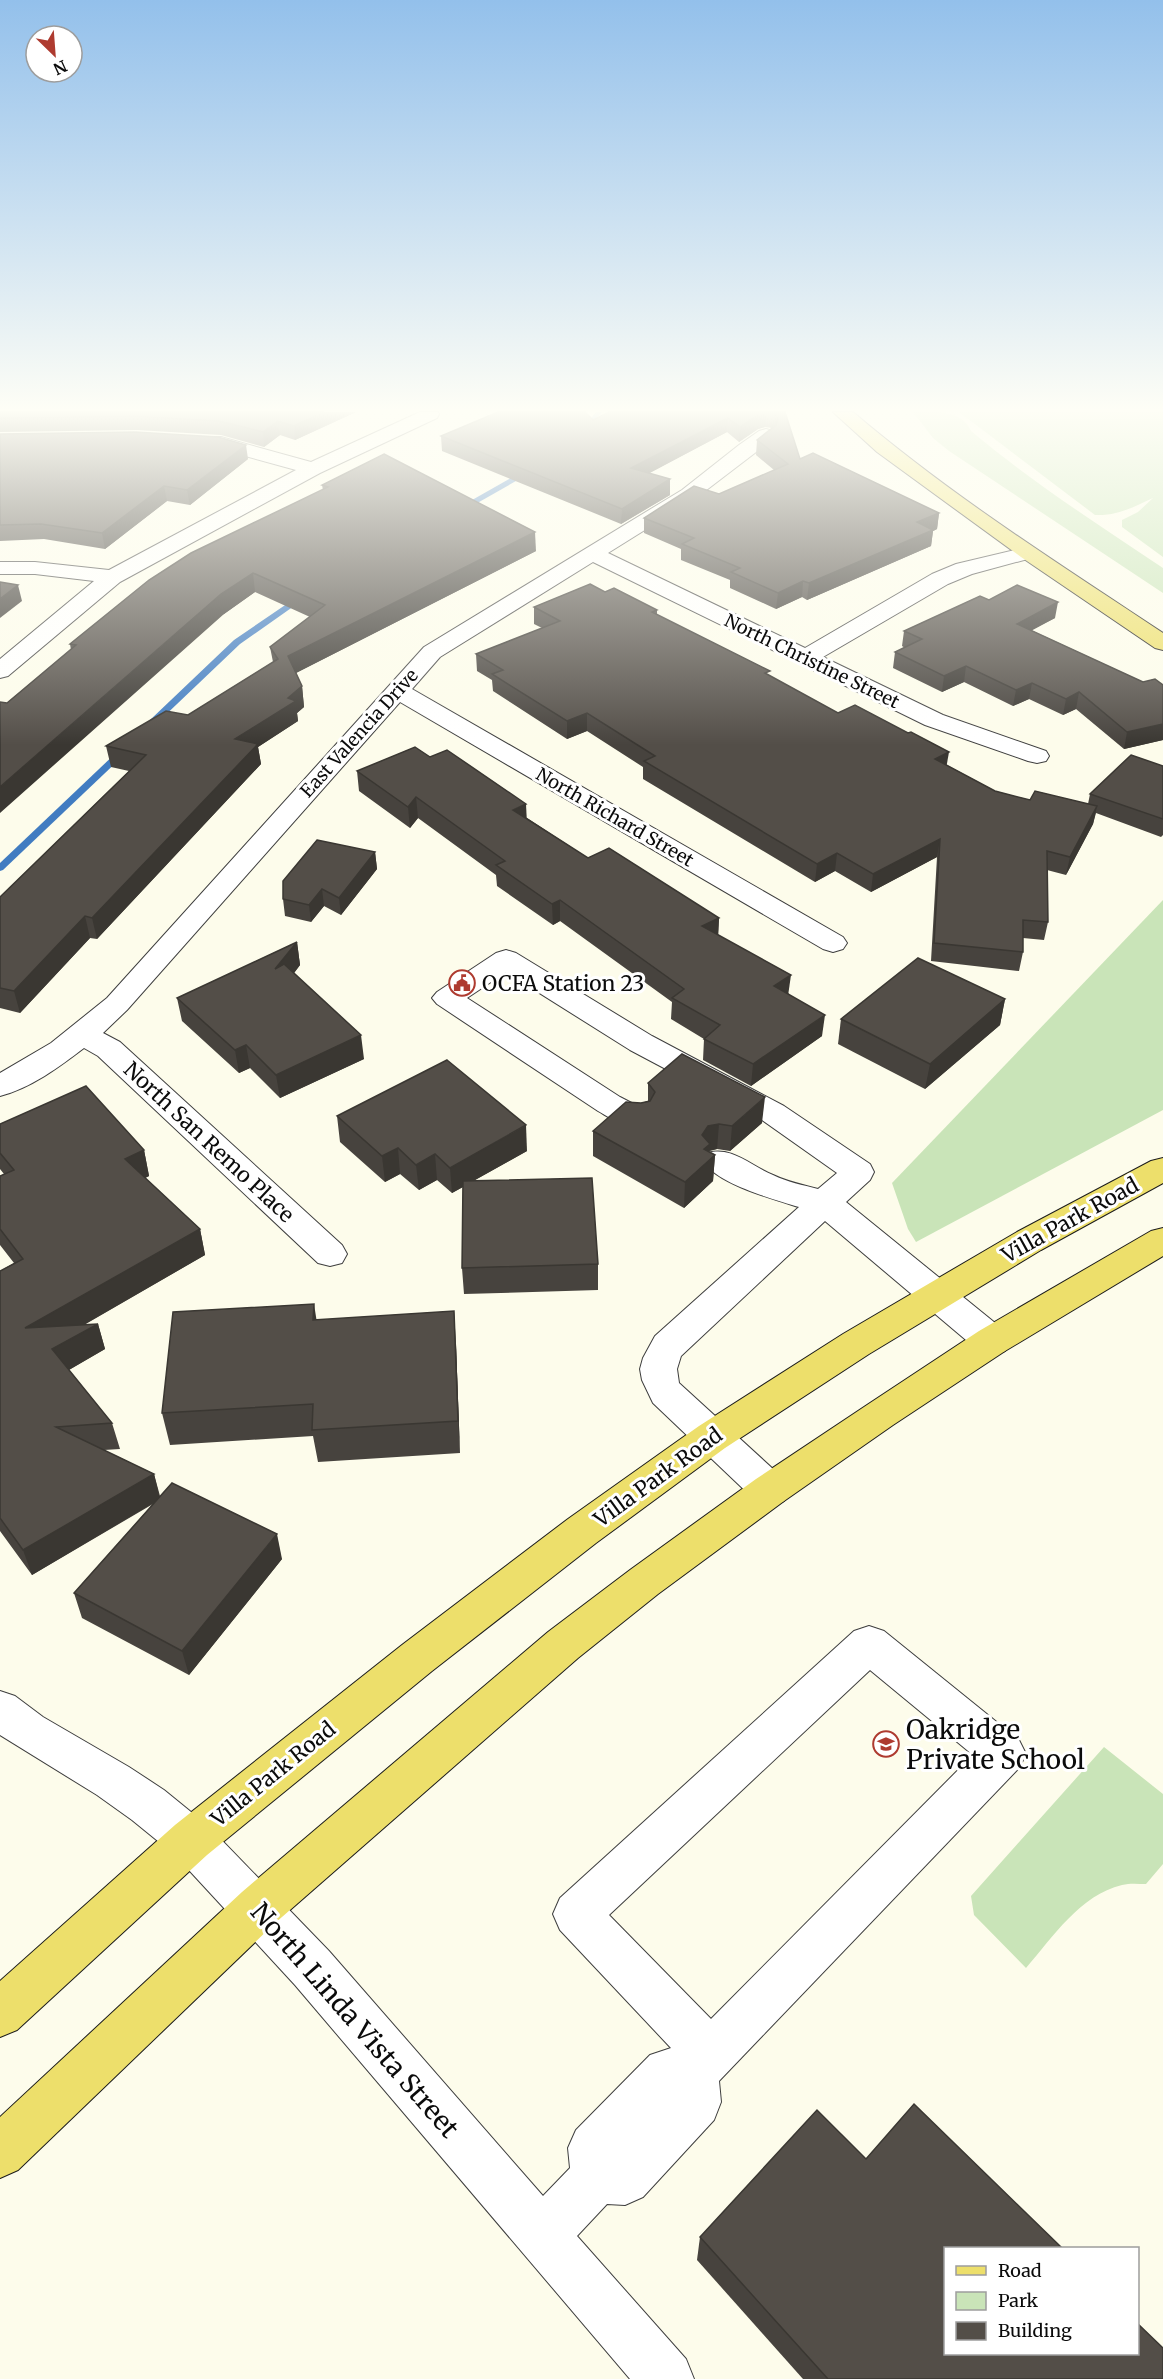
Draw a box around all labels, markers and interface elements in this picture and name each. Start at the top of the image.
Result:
north arrow [24,24,84,84]
text: N [50,56,70,79]
street label: North Christine Street [721,609,903,713]
street label: East Valencia Drive [295,664,423,802]
street label: North Richard Street [532,762,698,872]
public building icon: OCFA Station 23 [447,968,477,998]
place label: OCFA Station 23 [482,970,644,997]
street label: North San Remo Place [118,1056,300,1228]
street label: Villa Park Road [996,1171,1144,1269]
street label: Villa Park Road [588,1421,728,1533]
place label: Oakridge Private School [906,1713,1085,1776]
street label: Villa Park Road [204,1715,341,1833]
school or university icon: Oakridge Private School [871,1729,901,1759]
street label: North Linda Vista Street [244,1896,466,2144]
legend [944,2247,1139,2355]
text: Road [998,2259,1042,2282]
text: Park [998,2289,1039,2312]
text: Building [998,2319,1072,2342]

